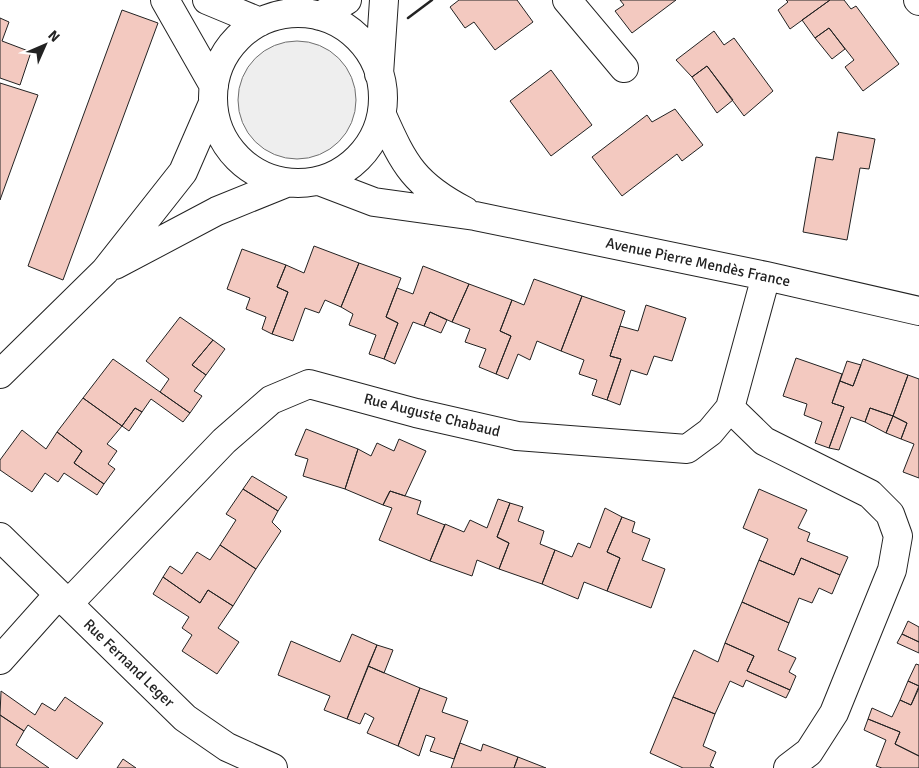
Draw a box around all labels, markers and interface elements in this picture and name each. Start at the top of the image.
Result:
north arrow [20,20,70,70]
text: N [44,27,63,46]
street label: Avenue Pierre Mendès France [604,234,792,290]
street label: Rue Auguste Chabaud [362,389,502,441]
street label: Rue Fernand Leger [80,615,178,711]

